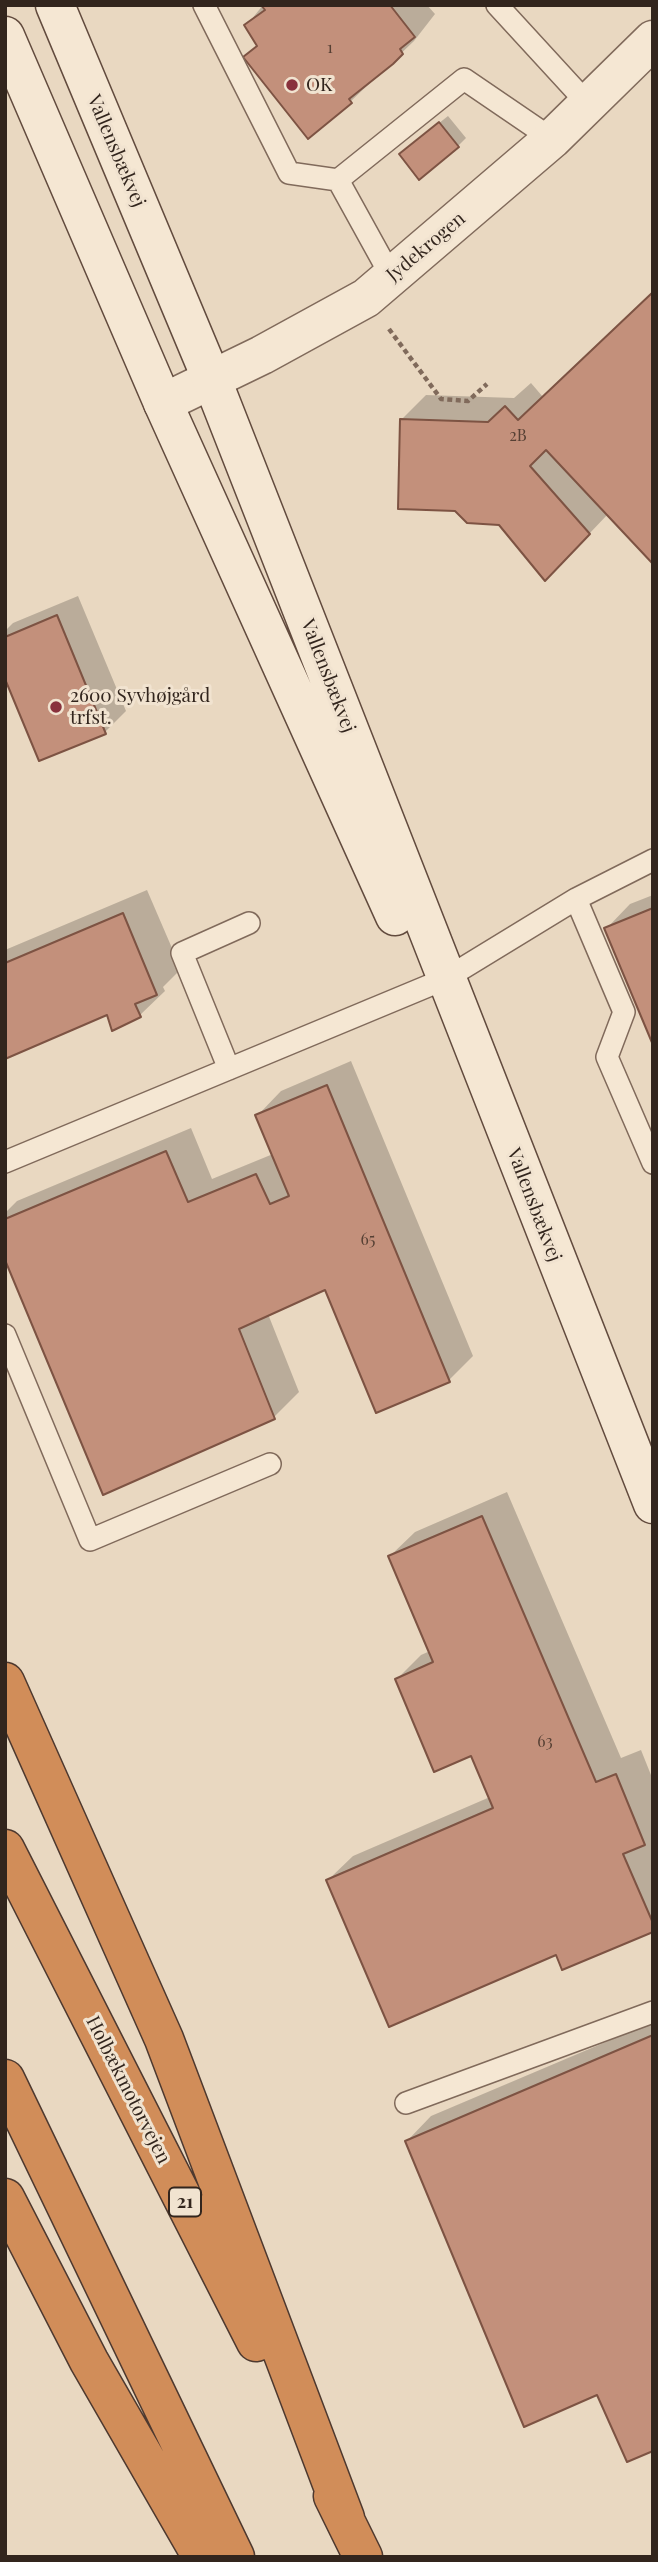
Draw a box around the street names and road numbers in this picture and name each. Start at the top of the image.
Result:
street label: Vallensbækvej [82,92,150,210]
street label: Jydekrogen [382,207,470,287]
street label: Vallensbækvej [296,616,360,736]
street label: Vallensbækvej [502,1145,566,1265]
street label: Holbækmotorvejen [81,2012,175,2168]
road number: 21 [169,2188,201,2216]

